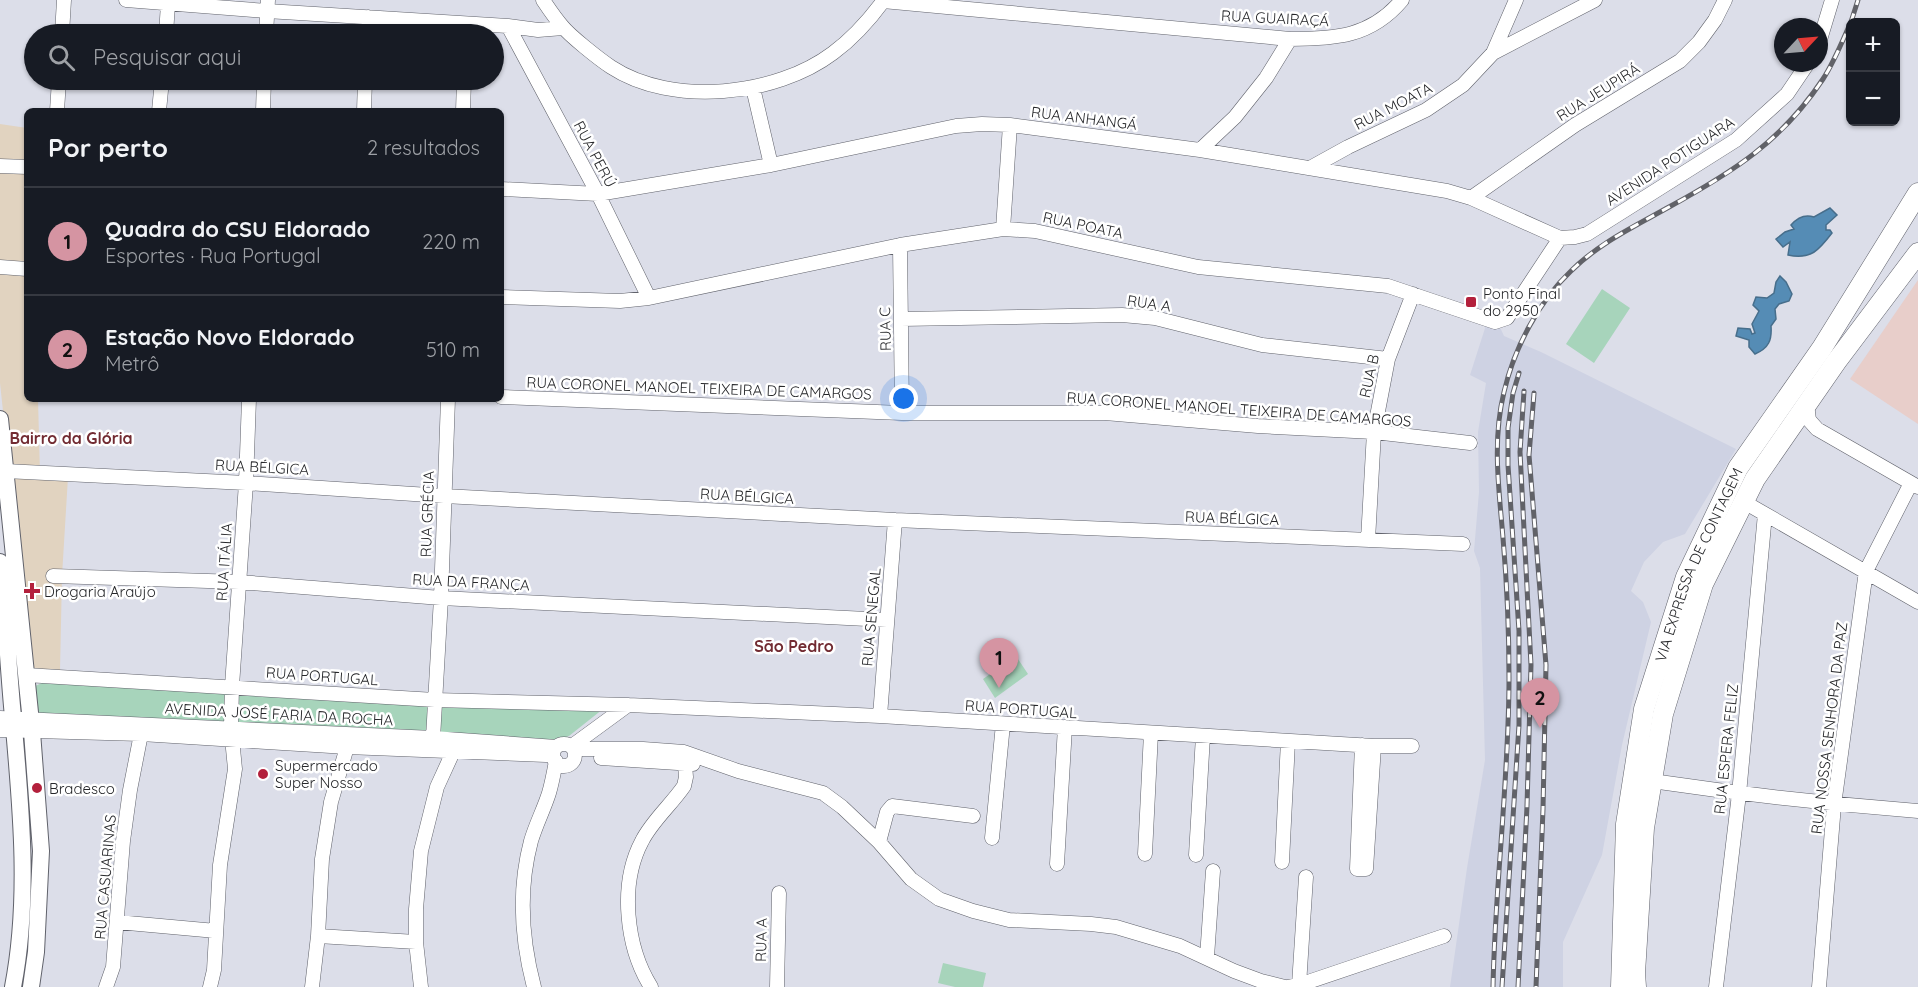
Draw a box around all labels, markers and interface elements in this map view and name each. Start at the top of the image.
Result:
street label: RUA GUAIRAÇÁ [1221,6,1330,30]
north arrow [1774,18,1828,72]
map controls [1846,18,1900,126]
button: + [1846,18,1900,72]
search box [24,24,504,90]
icon: search [45,41,78,74]
text: Pesquisar aqui [93,43,241,71]
street label: RUA JEUPIRÁ [1553,59,1643,125]
button: − [1846,72,1900,126]
street label: RUA MOATA [1351,78,1435,134]
street label: RUA ANHANGÁ [1030,102,1138,134]
street label: AVENIDA POTIGUARA [1602,112,1738,210]
street label: RUA PERÚ [570,118,620,190]
text: Por perto [48,131,168,164]
text: 2 resultados [367,135,480,160]
street label: RUA POATA [1041,207,1125,243]
text: Quadra do CSU Eldorado [105,215,370,243]
text: 1 [64,229,71,254]
text: 220 m [422,229,480,254]
text: Esportes · Rua Portugal [105,243,321,268]
place label: Ponto Final do 2950 [1483,284,1561,320]
street label: RUA A [1126,291,1172,316]
marker: Ponto Final do 2950 [1464,295,1478,309]
street label: RUA C [875,307,895,351]
text: Estação Novo Eldorado [105,323,355,351]
text: 2 [62,337,73,362]
text: 510 m [426,337,480,362]
text: Metrô [105,351,159,376]
street label: RUA B [1355,352,1383,400]
street label: RUA CORONEL MANOEL TEIXEIRA DE CAMARGOS [526,372,872,404]
your location [889,384,918,413]
street label: RUA CORONEL MANOEL TEIXEIRA DE CAMARGOS [1066,387,1412,431]
district label: Bairro da Glória [9,428,133,448]
street label: RUA BÉLGICA [215,455,310,479]
street label: VIA EXPRESSA DE CONTAGEM [1650,464,1746,664]
street label: RUA GRÉCIA [416,470,438,558]
street label: RUA BÉLGICA [700,484,795,508]
street label: RUA BÉLGICA [1185,507,1280,529]
street label: RUA ITÁLIA [212,522,236,602]
street label: RUA SENEGAL [857,567,885,667]
street label: RUA DA FRANÇA [412,569,530,595]
place label: Drogaria Araújo [44,582,156,601]
marker: Drogaria Araújo [25,584,39,598]
street label: RUA NOSSA SENHORA DA PAZ [1807,621,1851,835]
district label: São Pedro [754,636,834,656]
pin: 1 [980,638,1018,688]
street label: RUA PORTUGAL [265,663,379,689]
pin: 2 [1520,678,1560,728]
street label: RUA ESPERA FELIZ [1710,683,1742,815]
street label: RUA PORTUGAL [964,696,1078,722]
street label: AVENIDA JOSÉ FARIA DA ROCHA [164,699,394,729]
place label: Supermercado Super Nosso [275,756,378,792]
marker: Supermercado Super Nosso [256,767,270,781]
place label: Bradesco [49,779,115,798]
marker: Bradesco [30,781,44,795]
street label: RUA CASUARINAS [90,814,120,940]
street label: RUA A [751,918,771,962]

